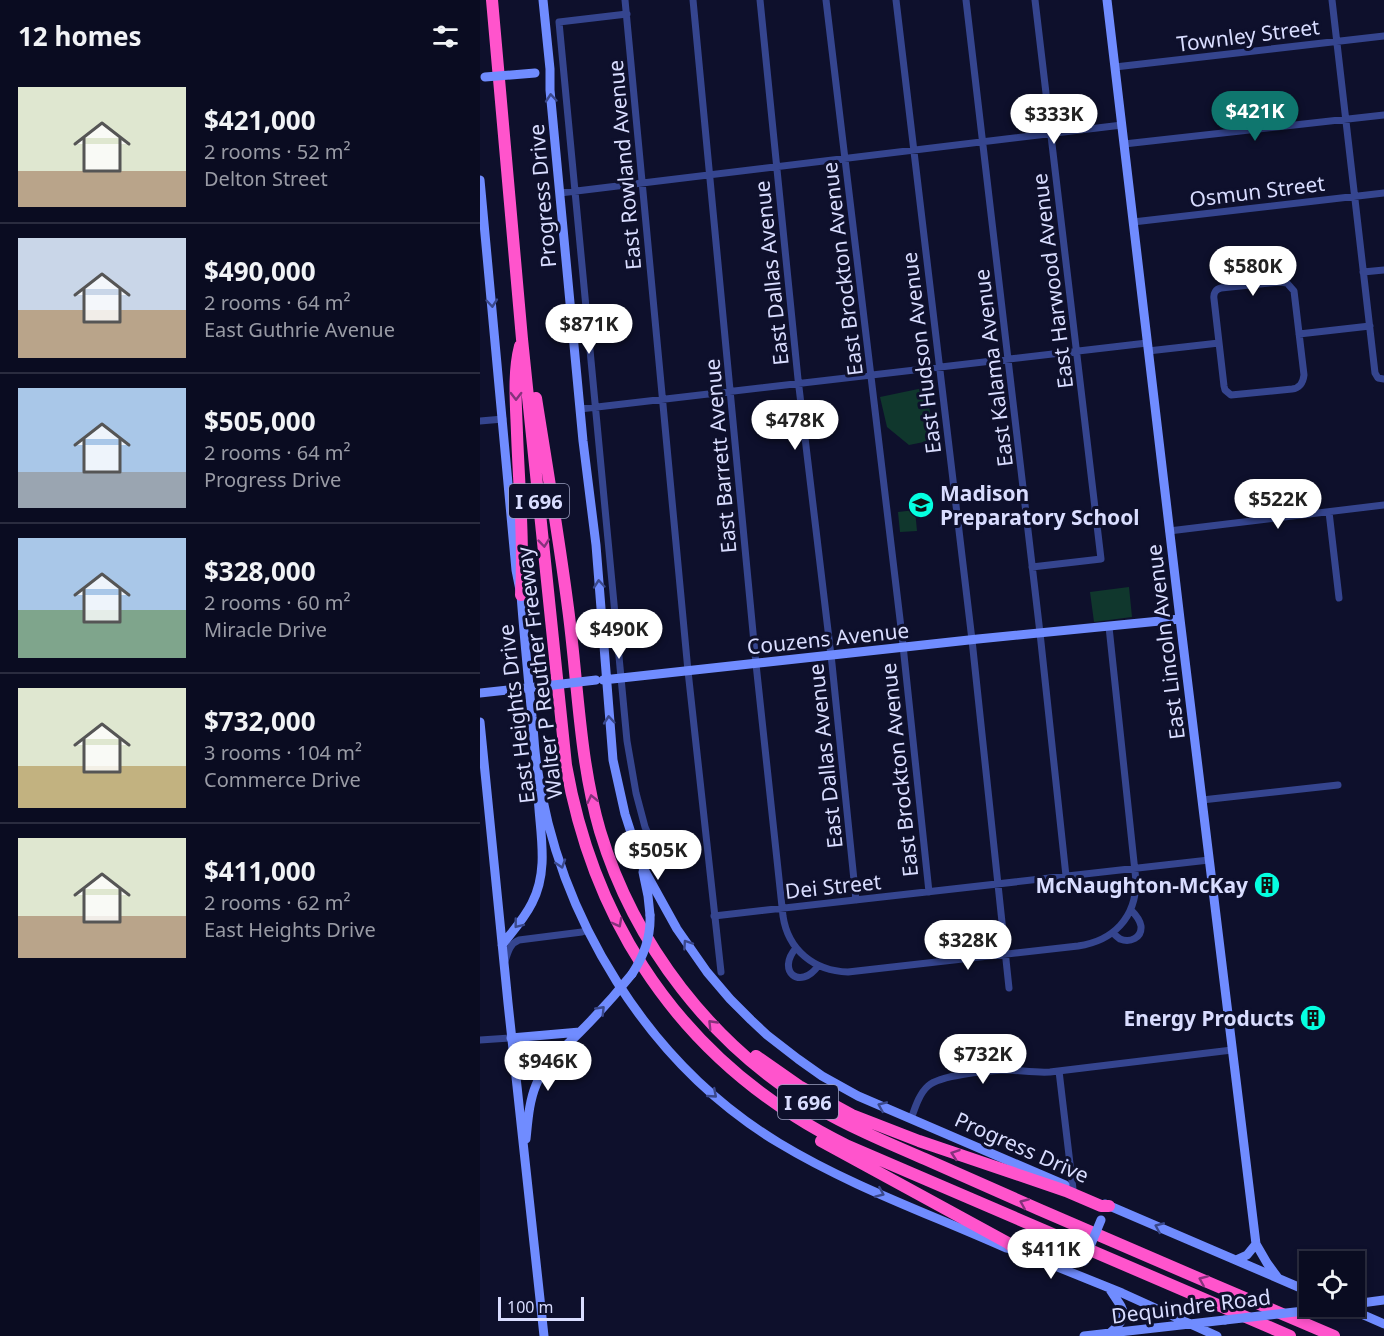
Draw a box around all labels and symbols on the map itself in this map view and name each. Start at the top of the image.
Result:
street label: Townley Street [1175,12,1321,58]
street label: East Rowland Avenue [601,59,647,271]
pin: $421K [1213,91,1297,142]
one-way arrow [545,93,558,102]
pin: $333K [1012,94,1096,145]
street label: Progress Drive [522,123,562,269]
street label: East Brockton Avenue [815,161,869,377]
street label: Osmun Street [1188,169,1327,213]
street label: East Harwood Avenue [1025,172,1079,390]
street label: East Dallas Avenue [747,179,795,367]
pin: $580K [1211,246,1295,297]
street label: East Hudson Avenue [895,251,947,455]
street label: East Kalama Avenue [967,267,1019,469]
one-way arrow [485,299,498,308]
pin: $871K [547,304,631,355]
street label: East Barrett Avenue [698,358,742,554]
one-way arrow [510,392,522,401]
pin: $478K [753,400,837,451]
place label: Madison Preparatory School [940,479,1140,531]
pin: $522K [1236,479,1320,530]
road number: I 696 [509,484,569,518]
school or university icon: Madison Preparatory School [906,490,936,520]
one-way arrow [537,539,550,548]
street label: East Lincoln Avenue [1139,543,1191,741]
street label: Walter P Reuther Freeway [510,545,568,801]
one-way arrow [593,580,606,589]
pin: $490K [577,609,661,660]
street label: Couzens Avenue [746,616,910,660]
street label: East Heights Drive [491,623,541,805]
street label: East Dallas Avenue [801,662,849,850]
street label: East Brockton Avenue [874,662,924,878]
one-way arrow [603,716,616,725]
one-way arrow [586,794,599,804]
pin: $505K [616,830,700,881]
one-way arrow [554,858,566,869]
street label: Dei Street [783,867,883,905]
building icon: McNaughton-McKay [1252,870,1282,900]
place label: McNaughton-McKay [1035,871,1248,899]
one-way arrow [515,917,526,928]
one-way arrow [610,917,622,928]
pin: $328K [926,920,1010,971]
one-way arrow [683,939,694,950]
building icon: Energy Products [1298,1003,1328,1033]
place label: Energy Products [1124,1004,1294,1032]
one-way arrow [593,1007,604,1018]
one-way arrow [708,1021,719,1032]
pin: $732K [941,1034,1025,1085]
pin: $946K [506,1041,590,1092]
road number: I 696 [778,1085,838,1119]
one-way arrow [706,1087,717,1098]
one-way arrow [878,1102,889,1114]
street label: Progress Drive [950,1105,1094,1189]
one-way arrow [950,1148,960,1161]
one-way arrow [873,1186,884,1198]
one-way arrow [1019,1198,1030,1210]
one-way arrow [1154,1222,1165,1234]
pin: $411K [1009,1229,1093,1280]
one-way arrow [1199,1275,1210,1287]
street label: Dequindre Road [1110,1282,1272,1330]
scale bar [498,1294,584,1322]

